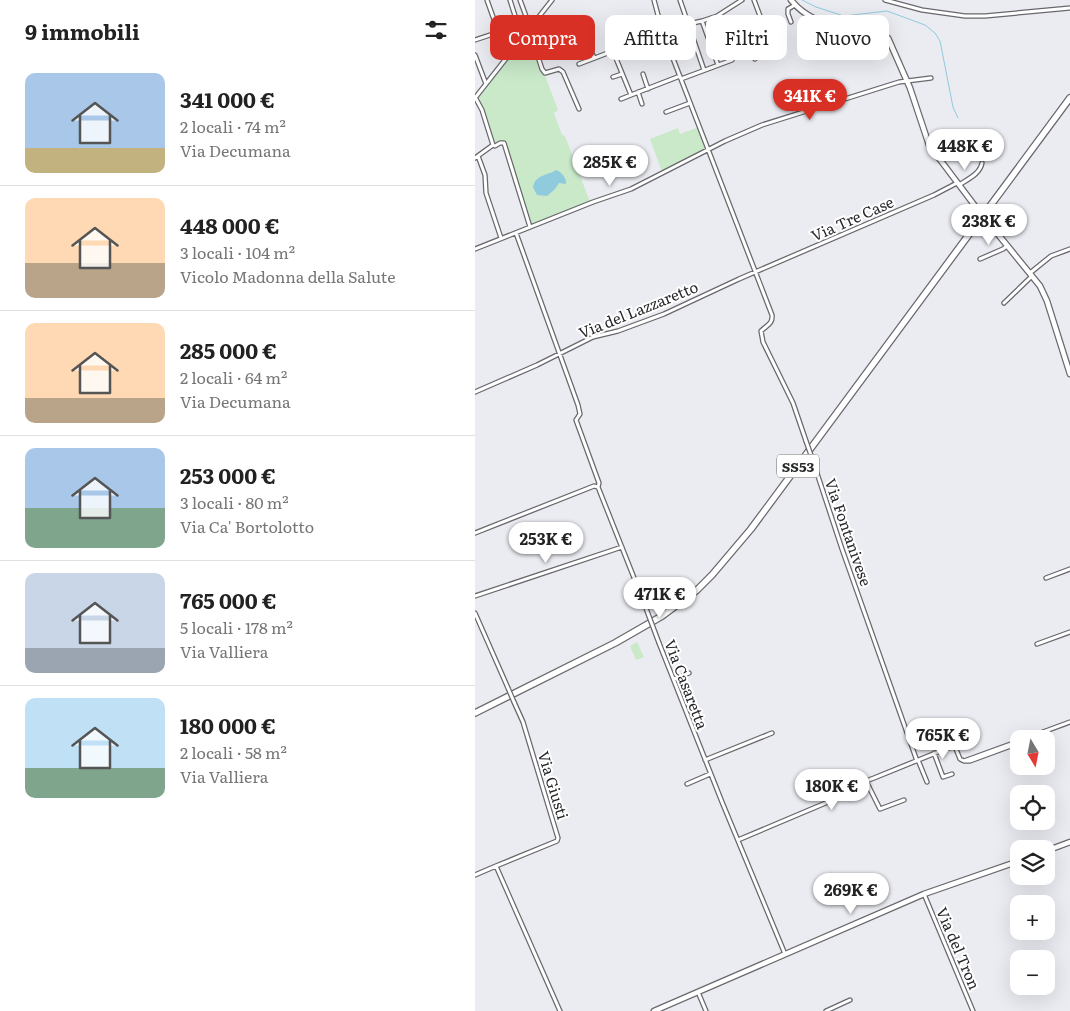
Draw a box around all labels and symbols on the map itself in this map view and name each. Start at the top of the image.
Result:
pin: 341K € [769,78,851,121]
pin: 448K € [924,128,1006,171]
pin: 285K € [569,144,651,187]
street label: Via Tre Case [807,189,897,246]
pin: 238K € [948,204,1030,246]
street label: Via del Lazzaretto [575,274,701,343]
road number: SS53 [777,454,819,478]
street label: Via Fontanivese [820,475,878,589]
pin: 253K € [505,522,587,564]
pin: 471K € [619,576,701,619]
street label: Via Casaretta [659,636,715,733]
pin: 765K € [902,718,984,760]
north arrow [1010,730,1055,775]
street label: Via Giusti [533,748,575,822]
pin: 180K € [791,768,873,811]
pin: 269K € [810,872,892,915]
street label: Via del Tron [931,903,987,993]

